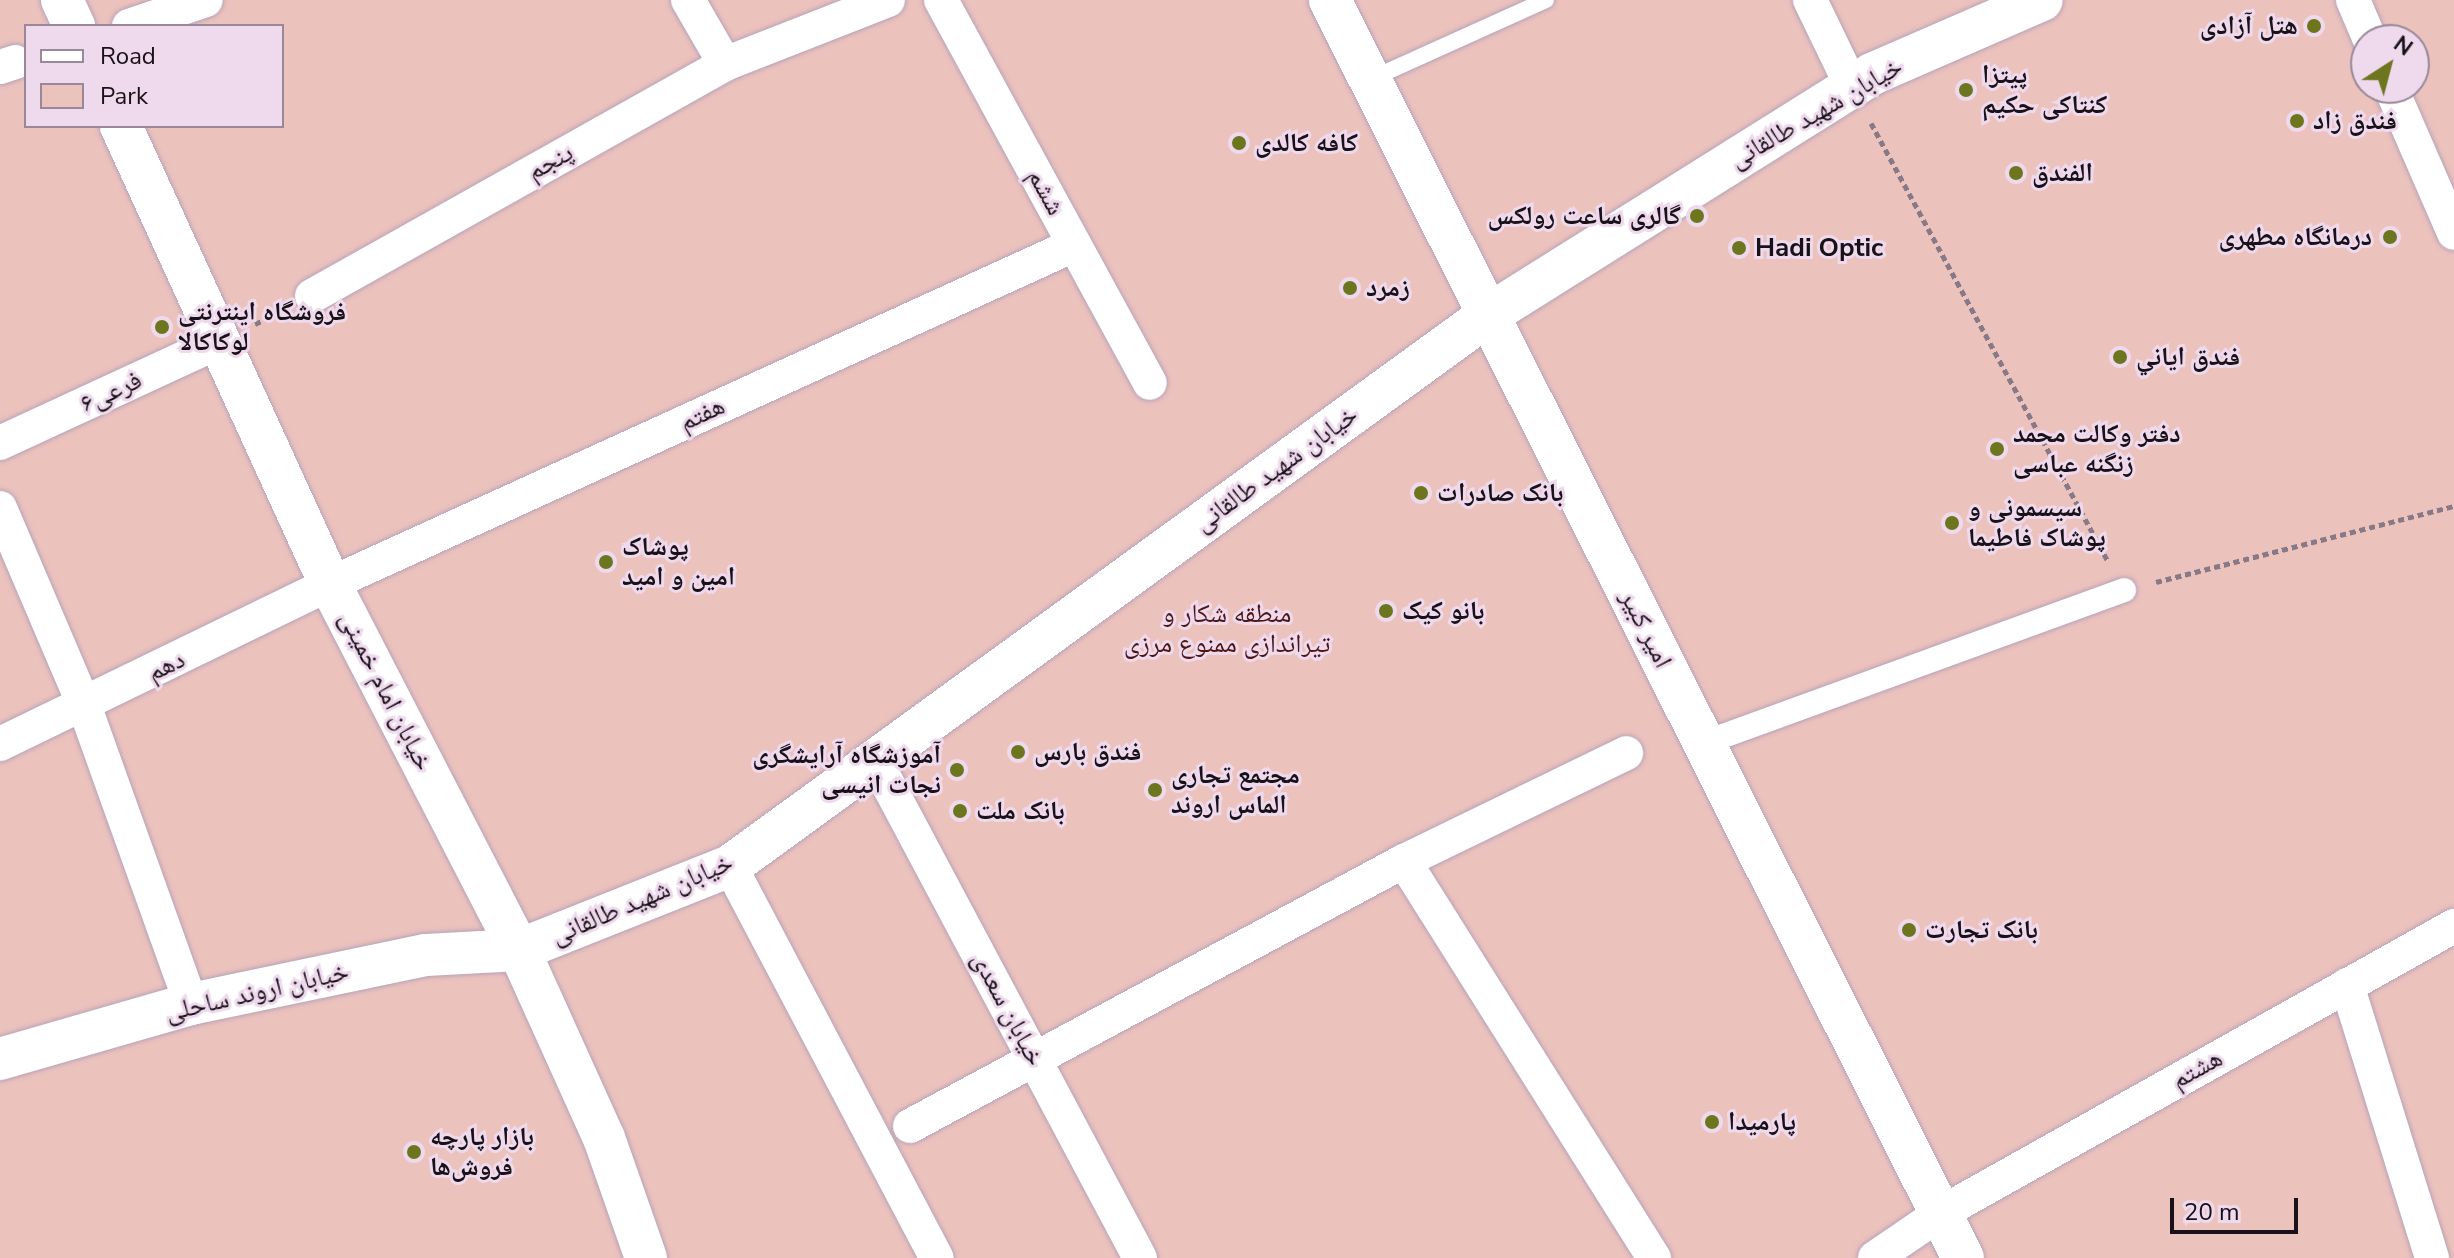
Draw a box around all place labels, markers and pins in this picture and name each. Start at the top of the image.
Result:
place label: هتل آزادی [2200,10,2298,42]
marker: هتل آزادی [2305,17,2323,35]
place label: پیتزا کنتاکی حکیم [1982,59,2107,120]
marker: پیتزا کنتاکی حکیم [1957,81,1975,99]
place label: فندق زاد [2313,105,2397,137]
marker: فندق زاد [2288,112,2306,130]
place label: کافه کالدی [1255,127,1358,159]
marker: کافه کالدی [1230,134,1248,152]
place label: الفندق [2032,157,2093,189]
marker: الفندق [2007,164,2025,182]
place label: گالری ساعت رولکس [1488,200,1681,232]
marker: گالری ساعت رولکس [1688,207,1706,225]
place label: درمانگاه مطهری [2218,221,2372,253]
marker: درمانگاه مطهری [2379,226,2401,248]
place label: Hadi Optic [1755,232,1883,264]
marker: Hadi Optic [1730,239,1748,257]
place label: زمرد [1366,272,1410,304]
marker: زمرد [1341,279,1359,297]
place label: فروشگاه اینترنتی لوکاکالا [178,296,346,358]
marker: فروشگاه اینترنتی لوکاکالا [153,318,171,336]
place label: فندق اياني [2136,341,2240,373]
marker: فندق اياني [2111,348,2129,366]
place label: دفتر وکالت محمد زنگنه عباسی [2013,418,2181,480]
marker: دفتر وکالت محمد زنگنه عباسی [1988,440,2006,458]
place label: بانک صادرات [1437,477,1563,509]
marker: بانک صادرات [1412,484,1430,502]
place label: سیسمونی و پوشاک فاطیما [1968,492,2106,554]
marker: سیسمونی و پوشاک فاطیما [1943,514,1961,532]
place label: پوشاک‌ امین و امید [622,531,735,592]
marker: پوشاک‌ امین و امید [597,553,615,571]
place label: بانو کیک [1402,595,1484,627]
marker: بانو کیک [1377,602,1395,620]
place label: فندق بارس [1034,736,1141,768]
place label: آموزشگاه آرایشگری نجات انیسی [752,739,941,800]
marker: فندق بارس [1009,743,1027,761]
place label: مجتمع تجاری الماس اروند [1171,759,1300,820]
marker: آموزشگاه آرایشگری نجات انیسی [948,761,966,779]
marker: مجتمع تجاری الماس اروند [1146,781,1164,799]
place label: بانک ملت [976,795,1065,827]
marker: بانک ملت [951,802,969,820]
place label: بانک تجارت [1925,914,2038,946]
marker: بانک تجارت [1900,921,1918,939]
place label: پارمیدا [1728,1106,1796,1138]
marker: پارمیدا [1703,1113,1721,1131]
place label: بازار پارچه فروش‌ها [430,1121,534,1182]
marker: بازار پارچه فروش‌ها [405,1143,423,1161]

